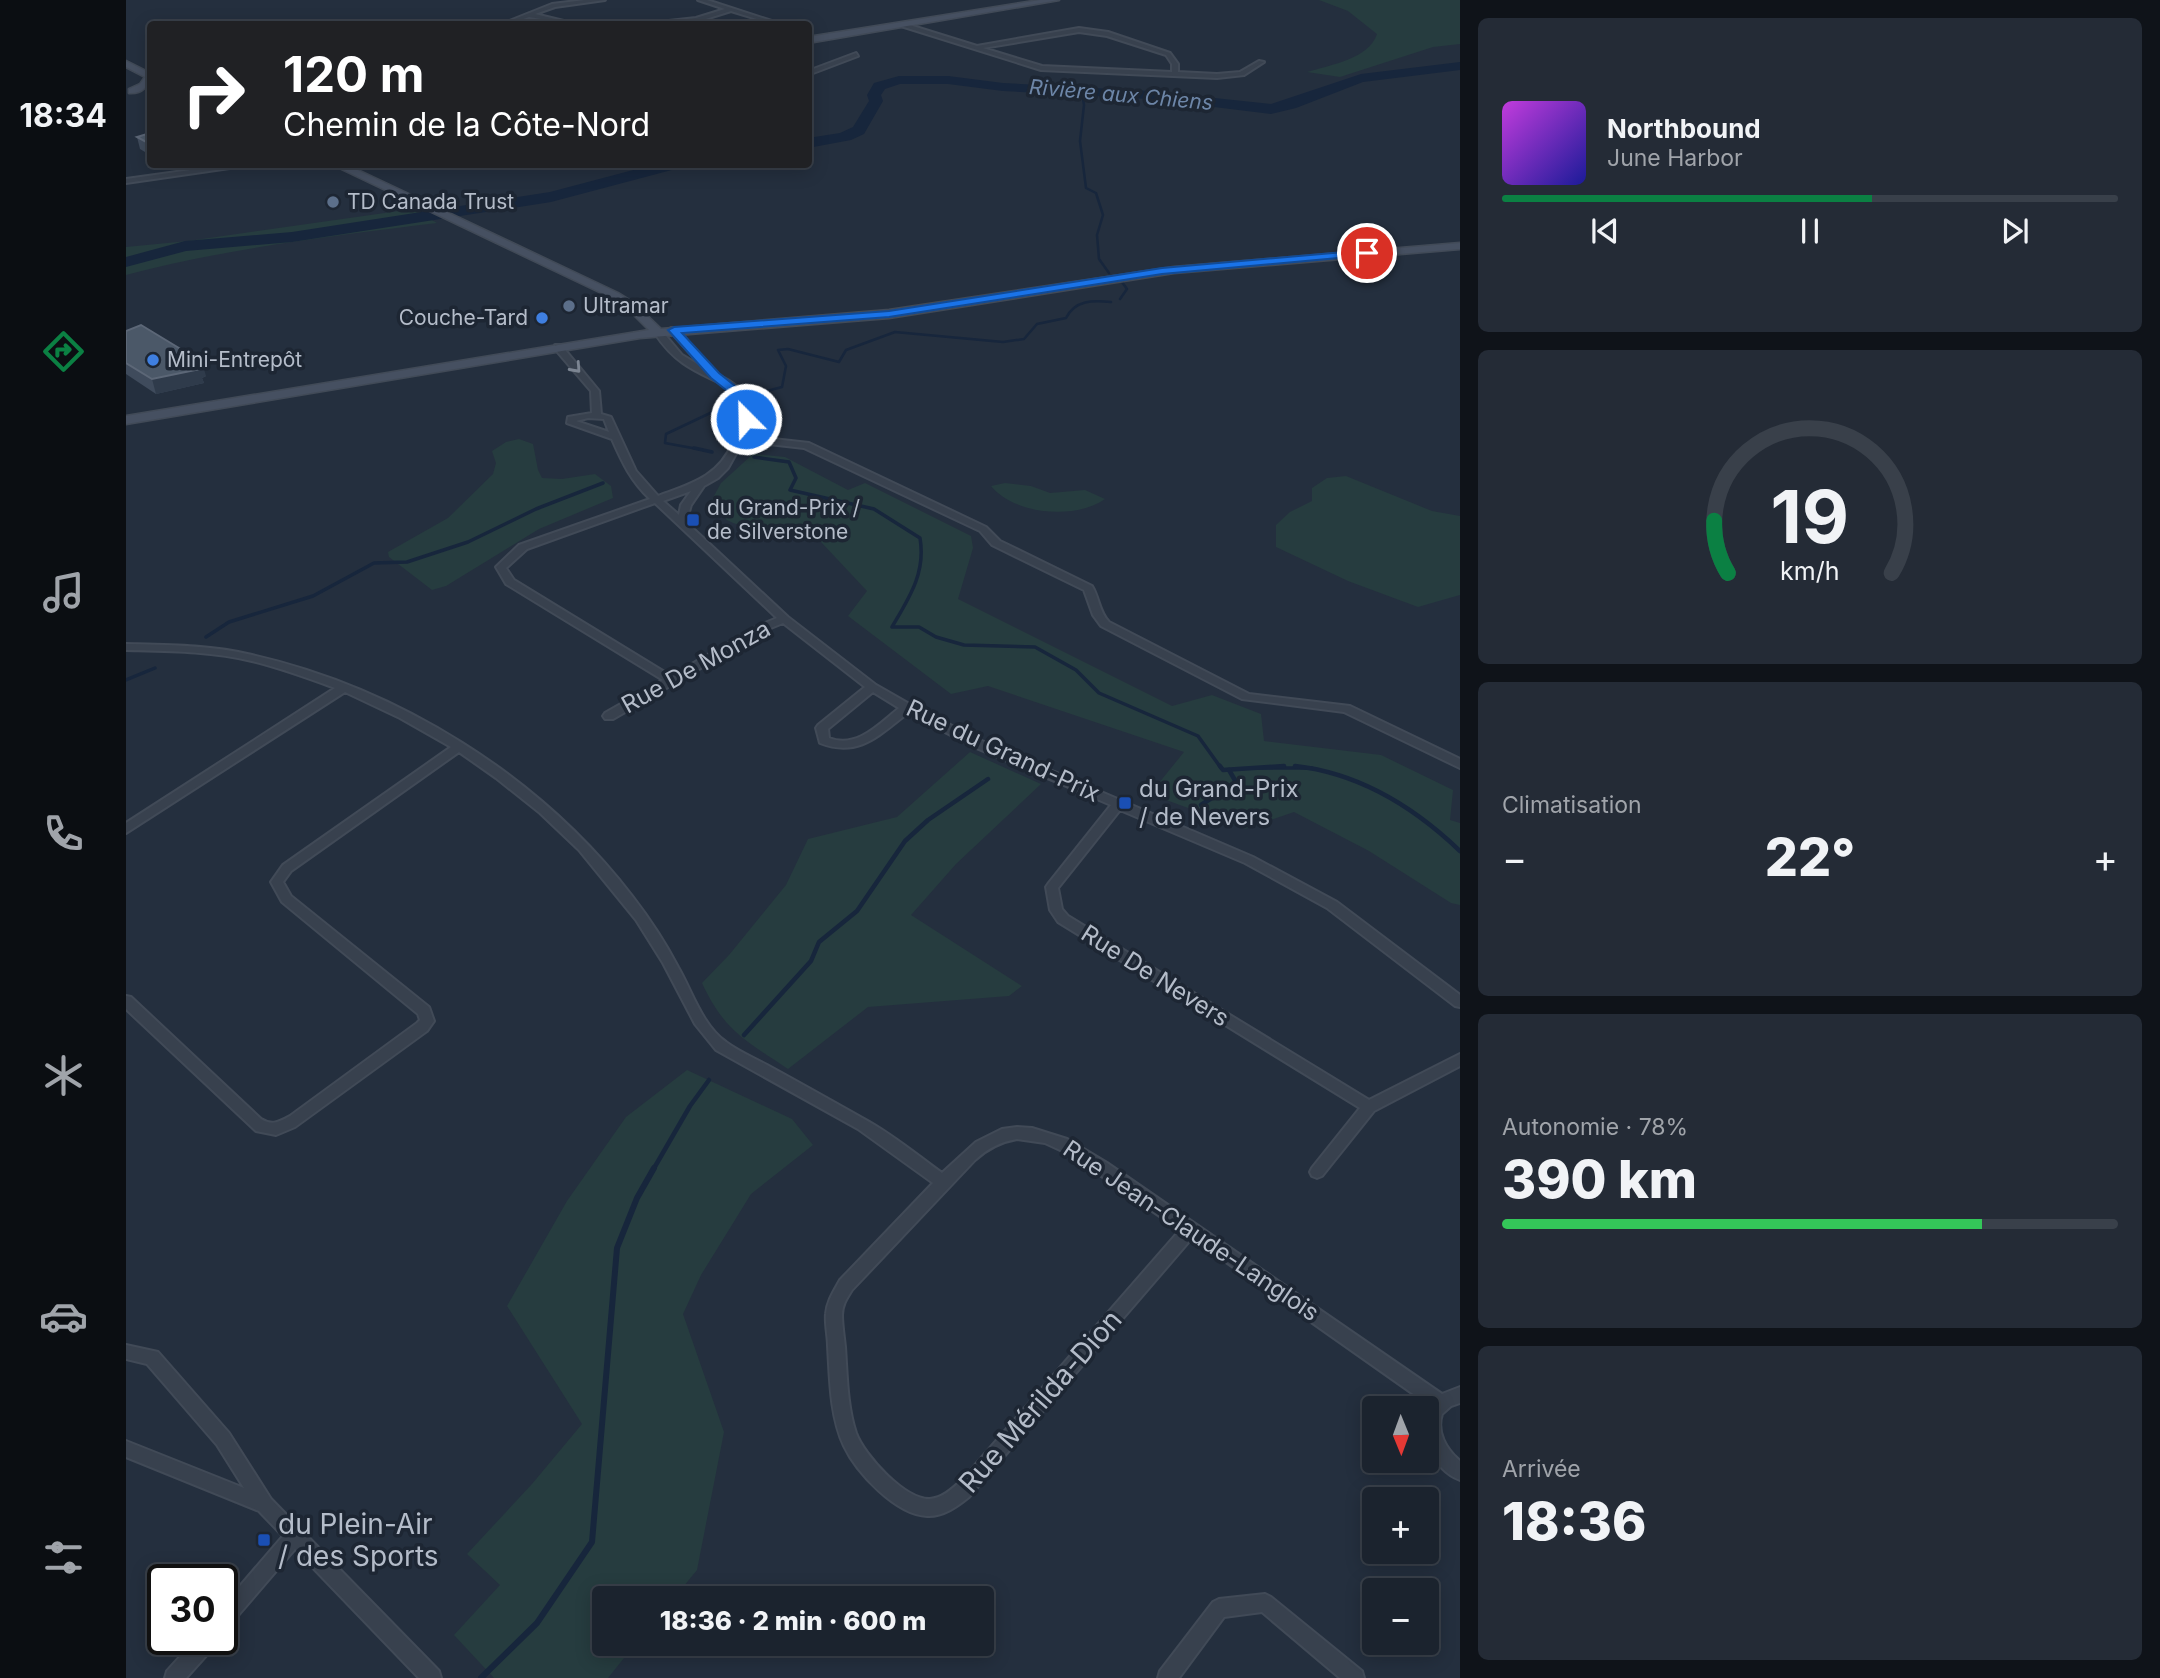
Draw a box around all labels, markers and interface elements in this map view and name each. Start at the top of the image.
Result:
text: 120 m [283,45,424,104]
icon: right [168,49,259,140]
water label: Rivière aux Chiens [1028,74,1214,115]
text: 18:34 [19,96,107,135]
text: Chemin de la Côte-Nord [283,105,650,144]
text: Northbound [1607,113,1761,144]
text: June Harbor [1607,144,1743,172]
place label: TD Canada Trust [347,189,514,214]
marker: TD Canada Trust [325,194,341,210]
icon: previous [1586,212,1624,250]
icon: pause [1791,212,1829,250]
icon: next [1996,212,2034,250]
pin [1337,223,1397,283]
icon: arrive [1348,234,1386,272]
place label: Ultramar [583,293,669,318]
marker: Ultramar [561,298,577,314]
place label: Couche-Tard [399,305,528,330]
marker: Couche-Tard [534,310,550,326]
icon: directions [39,327,88,376]
place label: Mini-Entrepôt [167,347,302,372]
marker: Mini-Entrepôt [145,352,161,368]
one-way arrow [568,360,580,373]
position arrow [709,382,783,456]
text: 19 [1771,472,1849,561]
place label: du Grand-Prix / de Silverstone [707,495,861,544]
marker: du Grand-Prix / de Silverstone [685,512,701,528]
text: km/h [1780,556,1840,586]
icon: music [39,568,88,617]
street label: Rue De Monza [616,614,775,719]
street label: Rue du Grand-Prix [902,693,1105,808]
place label: du Grand-Prix / de Nevers [1139,774,1299,831]
text: Climatisation [1502,791,1642,819]
marker: du Grand-Prix / de Nevers [1117,795,1133,811]
icon: phone [39,809,88,858]
text: 22° [1765,826,1855,889]
text: − [1502,835,1527,881]
text: + [2093,835,2118,881]
street label: Rue De Nevers [1076,919,1235,1033]
icon: climate [39,1051,88,1100]
text: Autonomie · 78% [1502,1113,1688,1141]
street label: Rue Jean-Claude-Langlois [1058,1134,1325,1327]
text: 390 km [1502,1148,1697,1211]
icon: car [39,1292,88,1341]
street label: Rue Mérilda-Dion [951,1303,1129,1499]
north arrow [1362,1396,1438,1474]
map controls [1362,1396,1439,1655]
text: Arrivée [1502,1455,1581,1483]
button: + [1362,1487,1439,1564]
text: 18:36 [1502,1490,1646,1553]
place label: du Plein-Air / des Sports [278,1507,439,1573]
marker: du Plein-Air / des Sports [256,1532,272,1548]
icon: filters [39,1533,88,1582]
speed limit sign: 30 [147,1564,238,1655]
button: − [1362,1578,1439,1655]
text: 18:36 · 2 min · 600 m [660,1605,926,1636]

